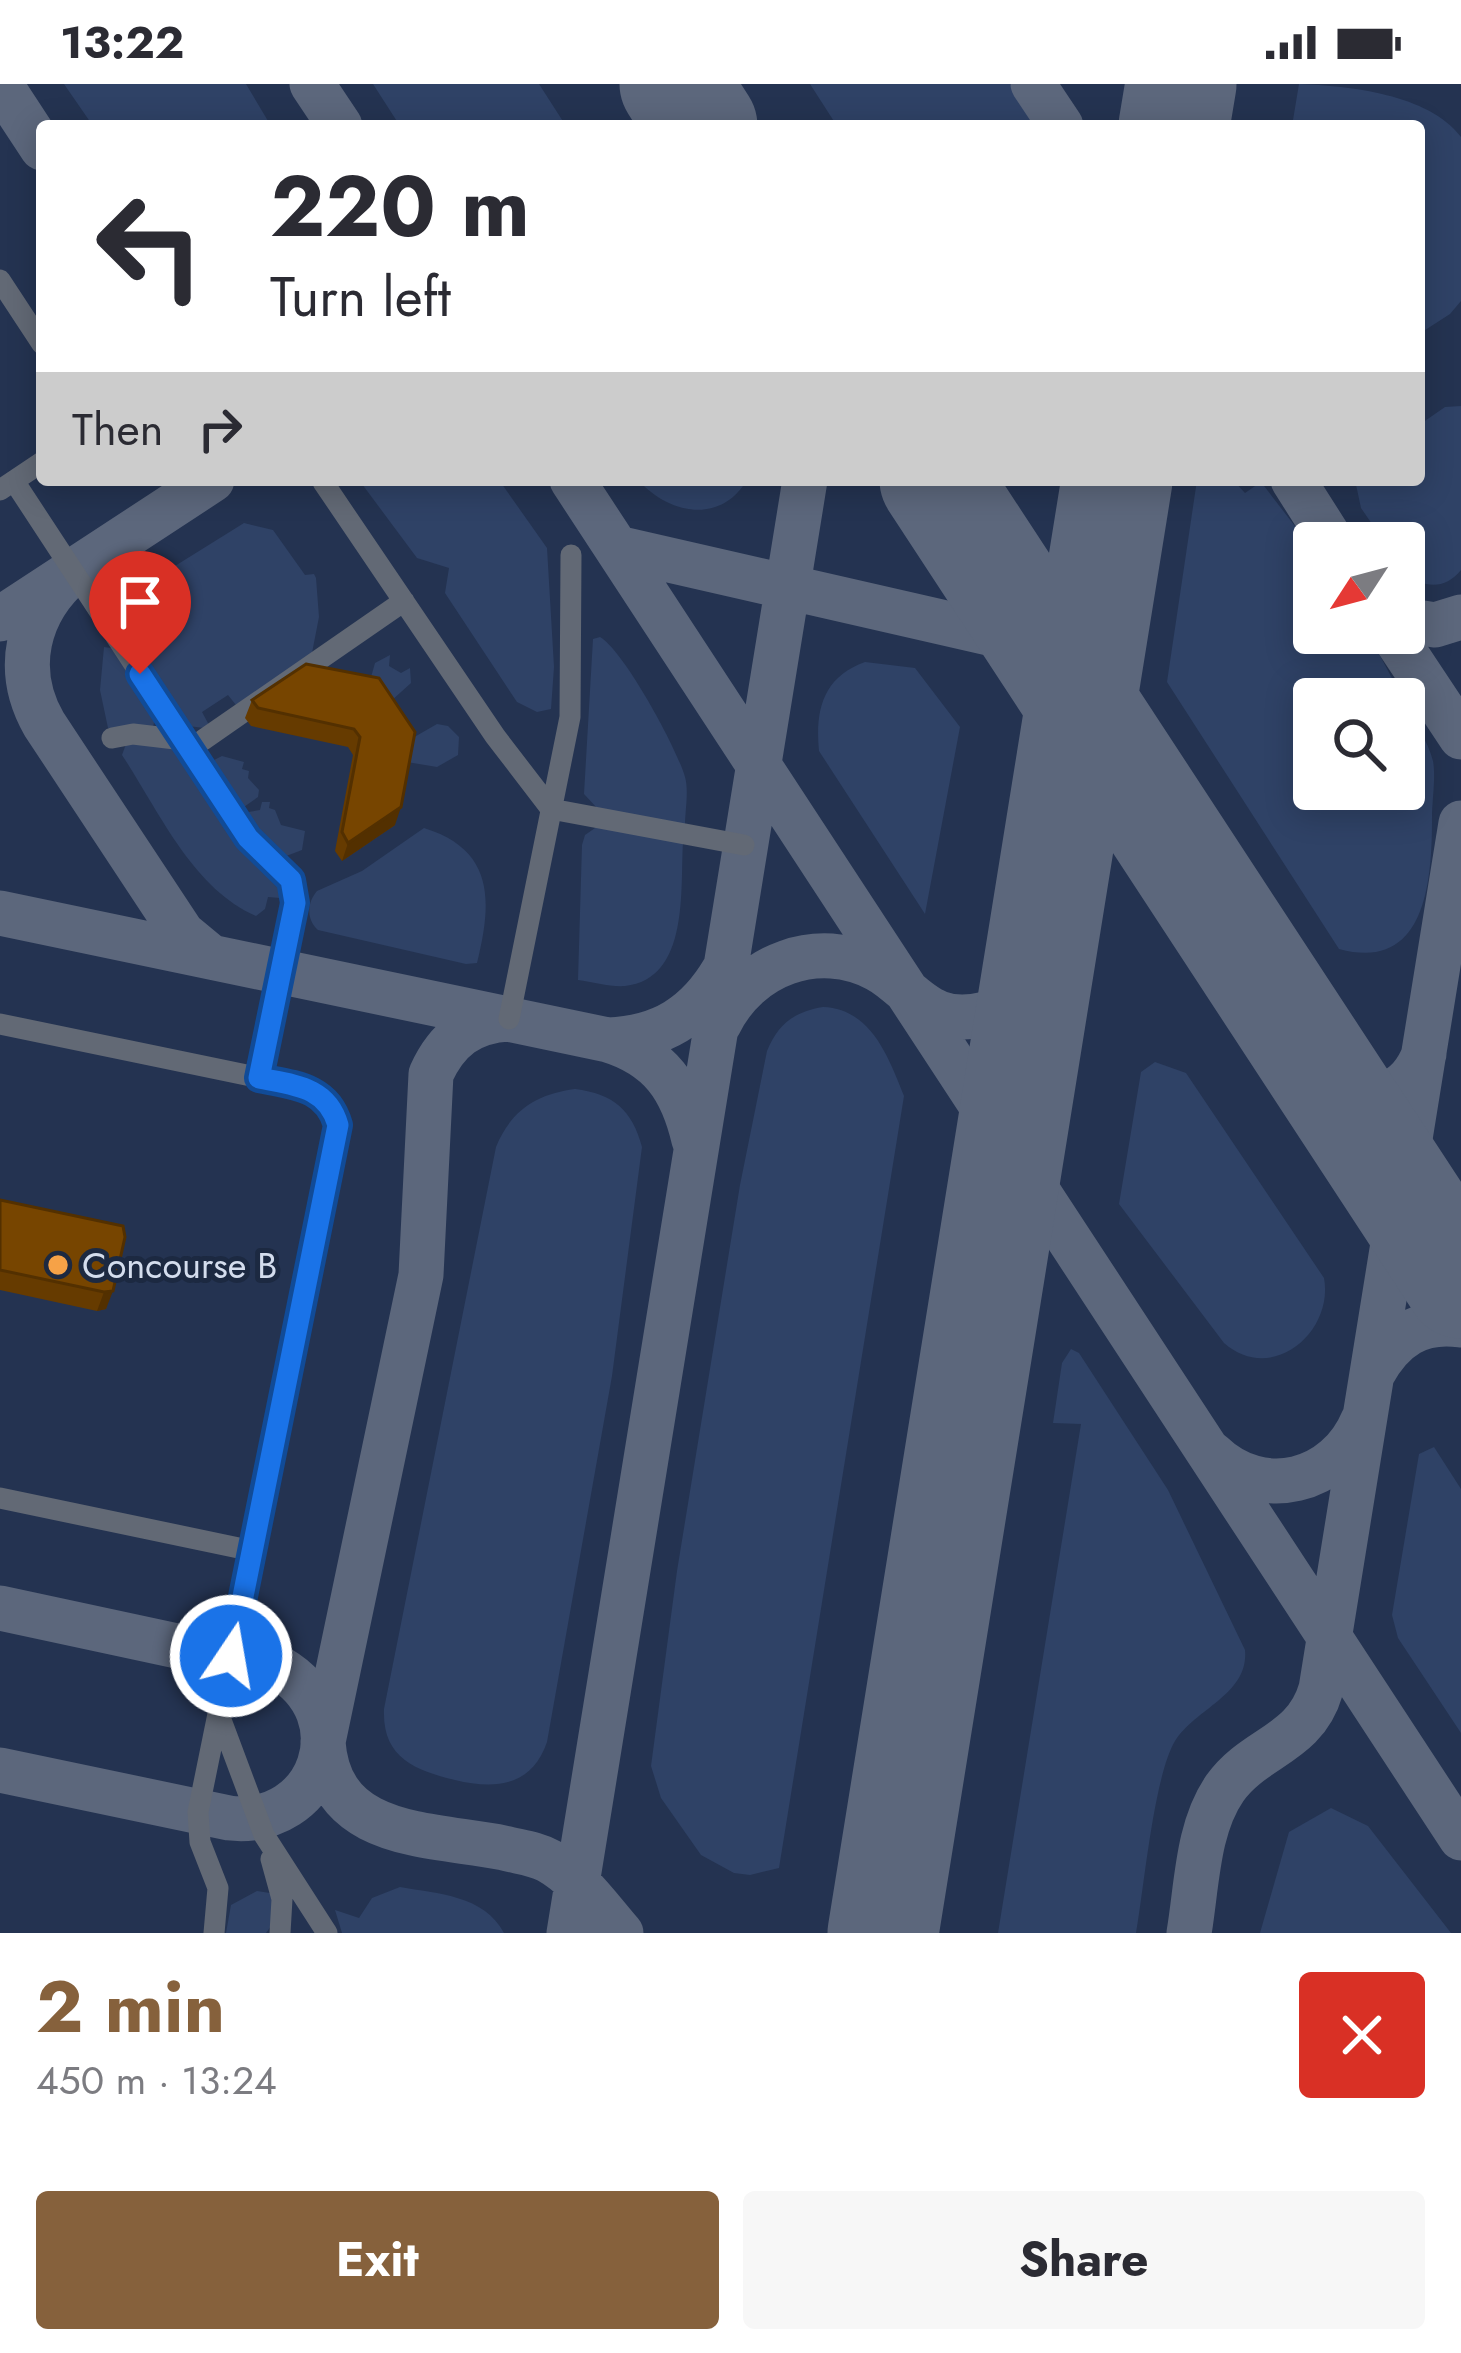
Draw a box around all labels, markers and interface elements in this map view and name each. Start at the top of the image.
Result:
text: 13:22 [60,10,184,75]
text: 220 m [270,146,530,268]
icon: left [72,168,228,324]
text: Turn left [270,258,451,336]
icon: right [187,396,253,462]
text: Then [72,397,163,462]
north arrow [1293,522,1425,654]
map controls [1293,522,1425,810]
pin [89,551,191,674]
icon: arrive [107,569,173,635]
button: search [1293,678,1425,810]
place label: Concourse B [82,1239,277,1291]
marker: Concourse B [45,1252,71,1278]
position arrow [168,1593,294,1719]
text: 2 min [36,1955,225,2059]
button: close [1299,1972,1425,2098]
text: 450 m · 13:24 [36,2052,277,2109]
button: Exit [36,2191,719,2329]
button: Share [743,2191,1425,2329]

